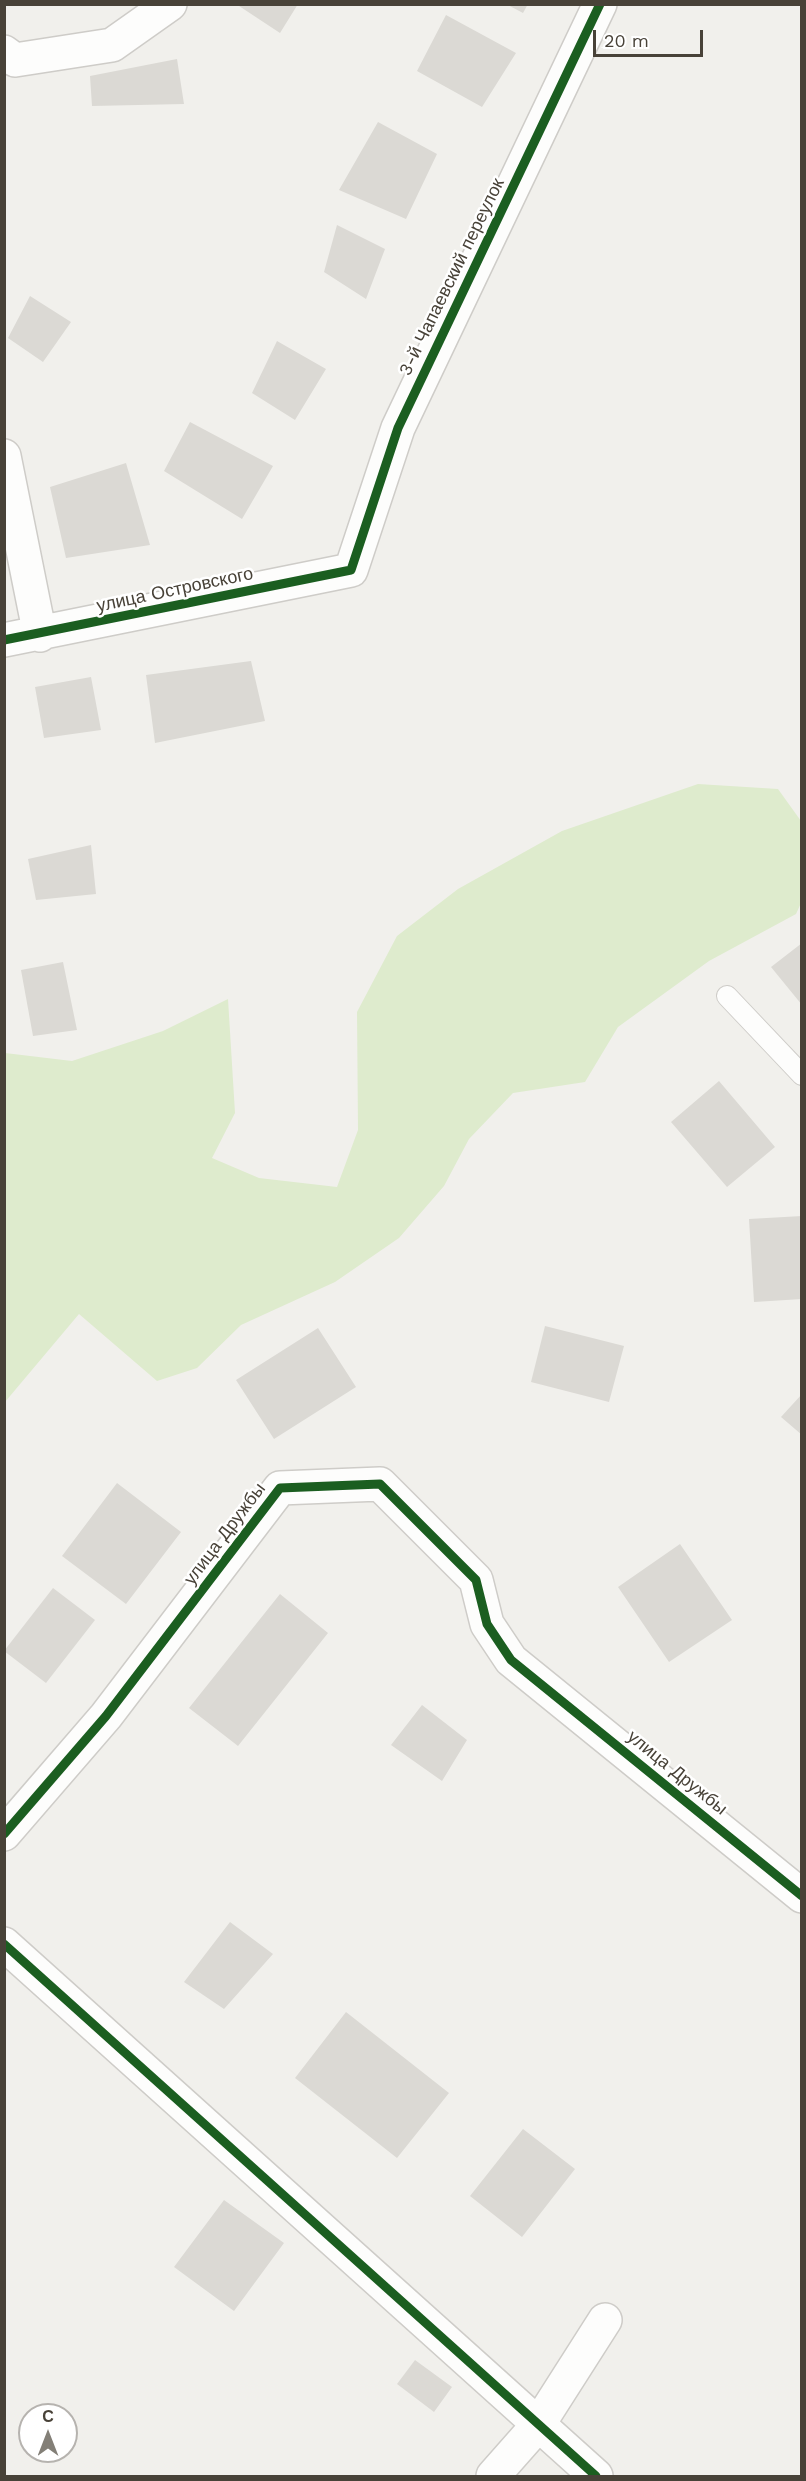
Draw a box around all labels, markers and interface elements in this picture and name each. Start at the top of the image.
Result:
scale bar [596,18,706,56]
text: 20 m [604,30,649,51]
street label: 3-й Чапаевский переулок [395,175,509,379]
street label: улица Островского [95,563,255,617]
street label: улица Дружбы [180,1479,270,1589]
street label: улица Дружбы [623,1726,731,1820]
north arrow [18,2403,78,2463]
text: С [42,2407,54,2426]

